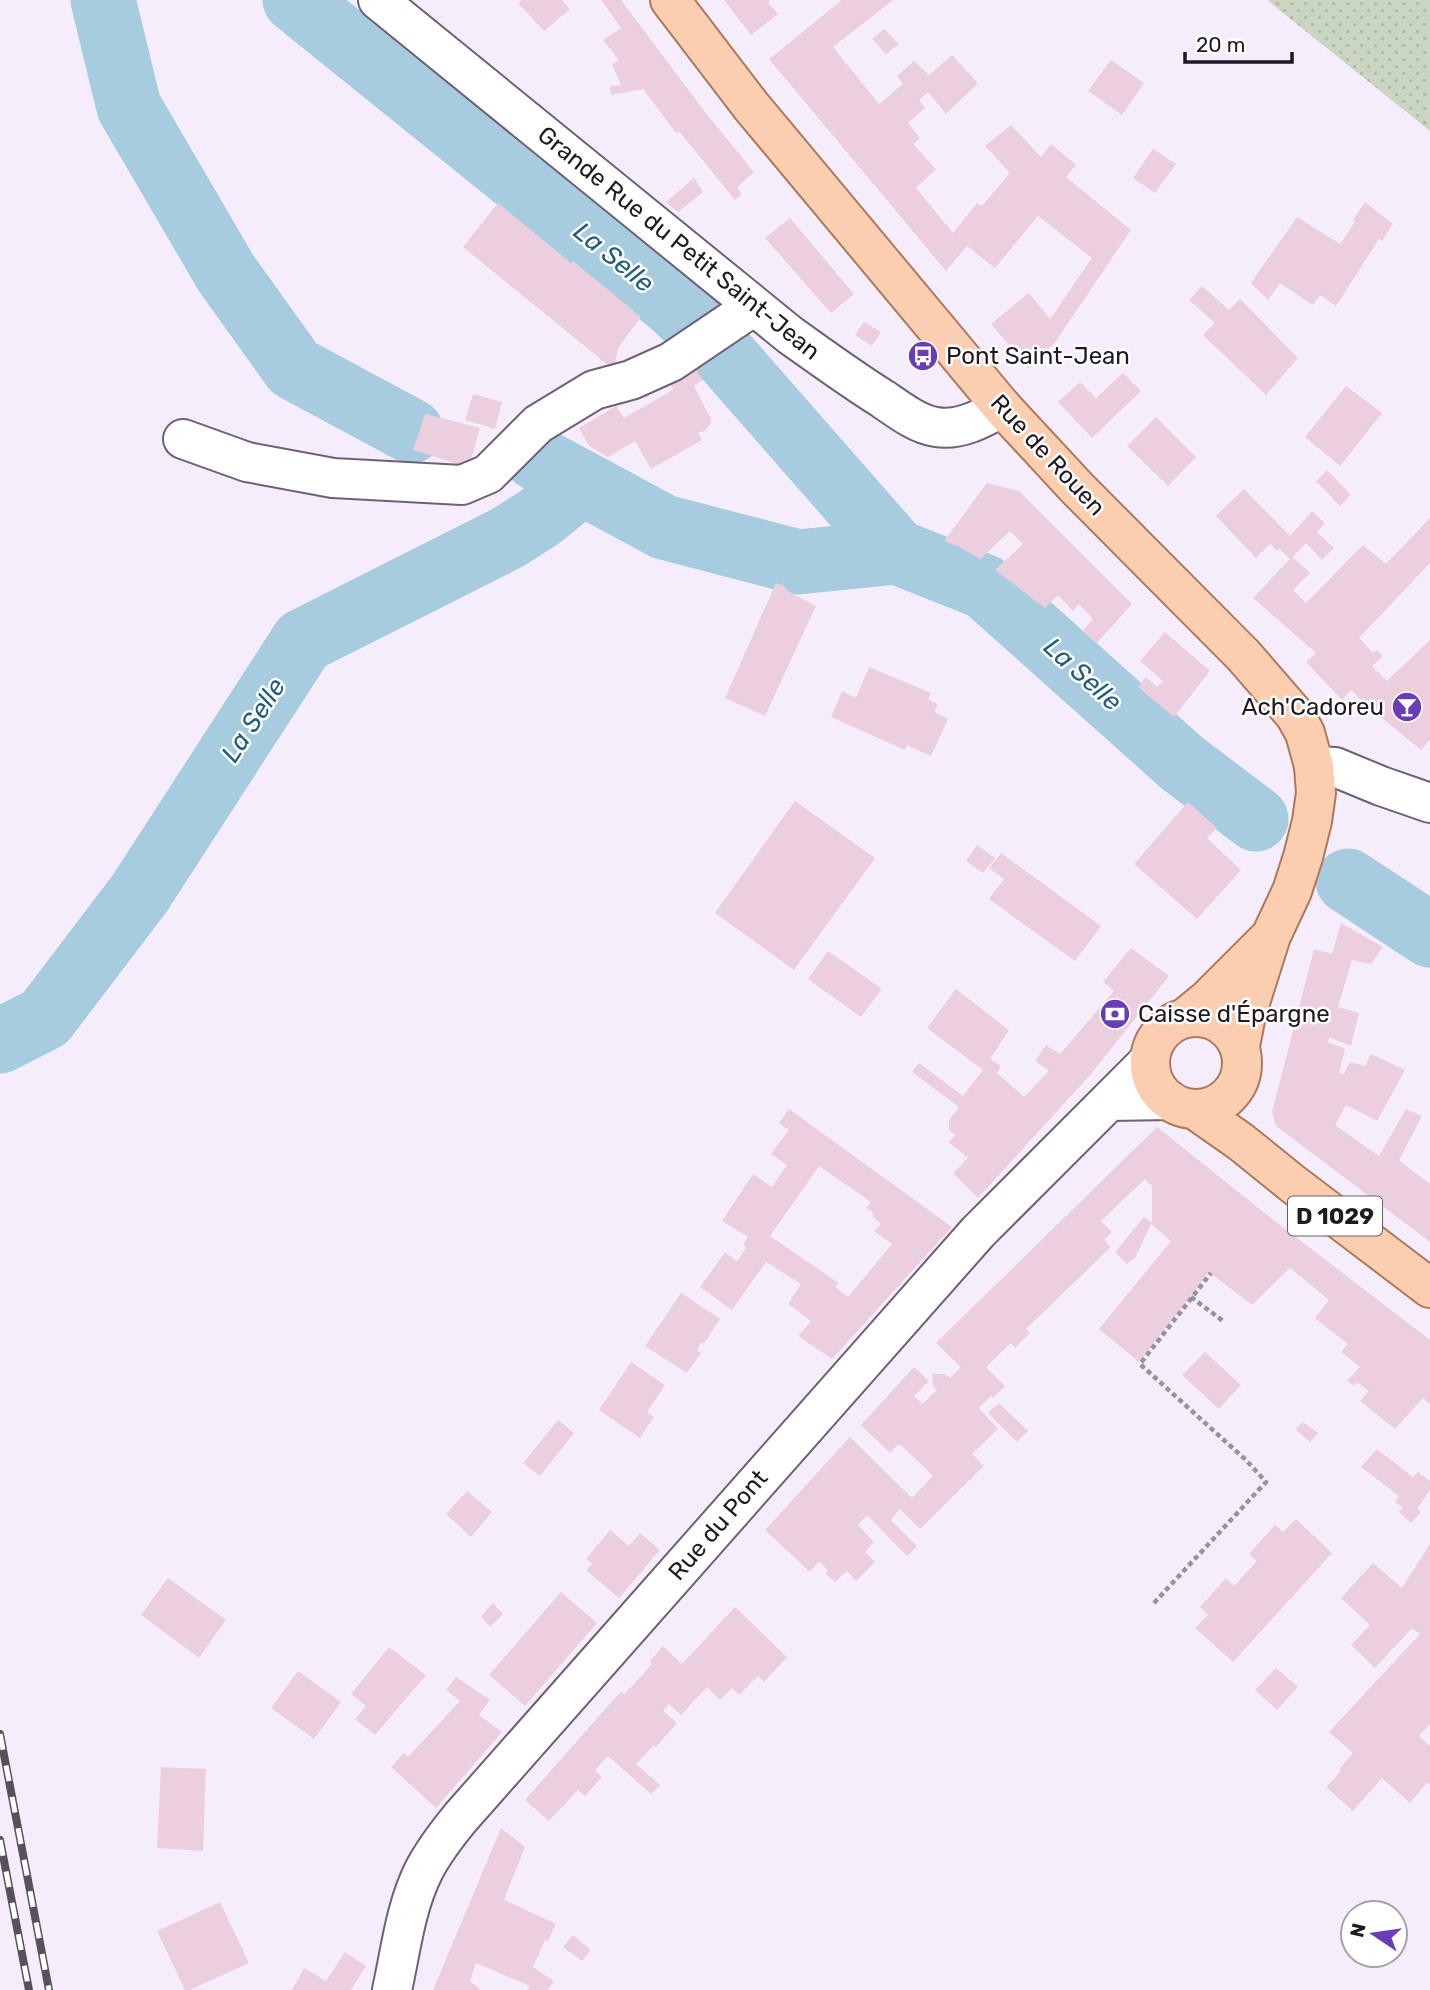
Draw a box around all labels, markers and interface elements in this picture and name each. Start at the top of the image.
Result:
scale bar [1185,21,1292,65]
text: 20 m [1196,32,1245,57]
street label: Grande Rue du Petit Saint-Jean [532,120,826,366]
water label: La Selle [567,216,660,299]
bus stop icon: Pont Saint-Jean [906,339,940,373]
place label: Pont Saint-Jean [946,342,1130,370]
street label: Rue de Rouen [985,389,1111,521]
water label: La Selle [1037,631,1128,718]
water label: La Selle [215,672,292,768]
bar icon: Ach'Cadoreu [1390,690,1424,724]
place label: Ach'Cadoreu [1242,693,1384,721]
bank icon: Caisse d'Épargne [1098,997,1132,1031]
place label: Caisse d'Épargne [1138,1000,1330,1028]
road number: D 1029 [1288,1196,1382,1236]
street label: Rue du Pont [663,1464,773,1586]
north arrow [1339,1899,1409,1969]
text: N [1345,1921,1371,1940]

